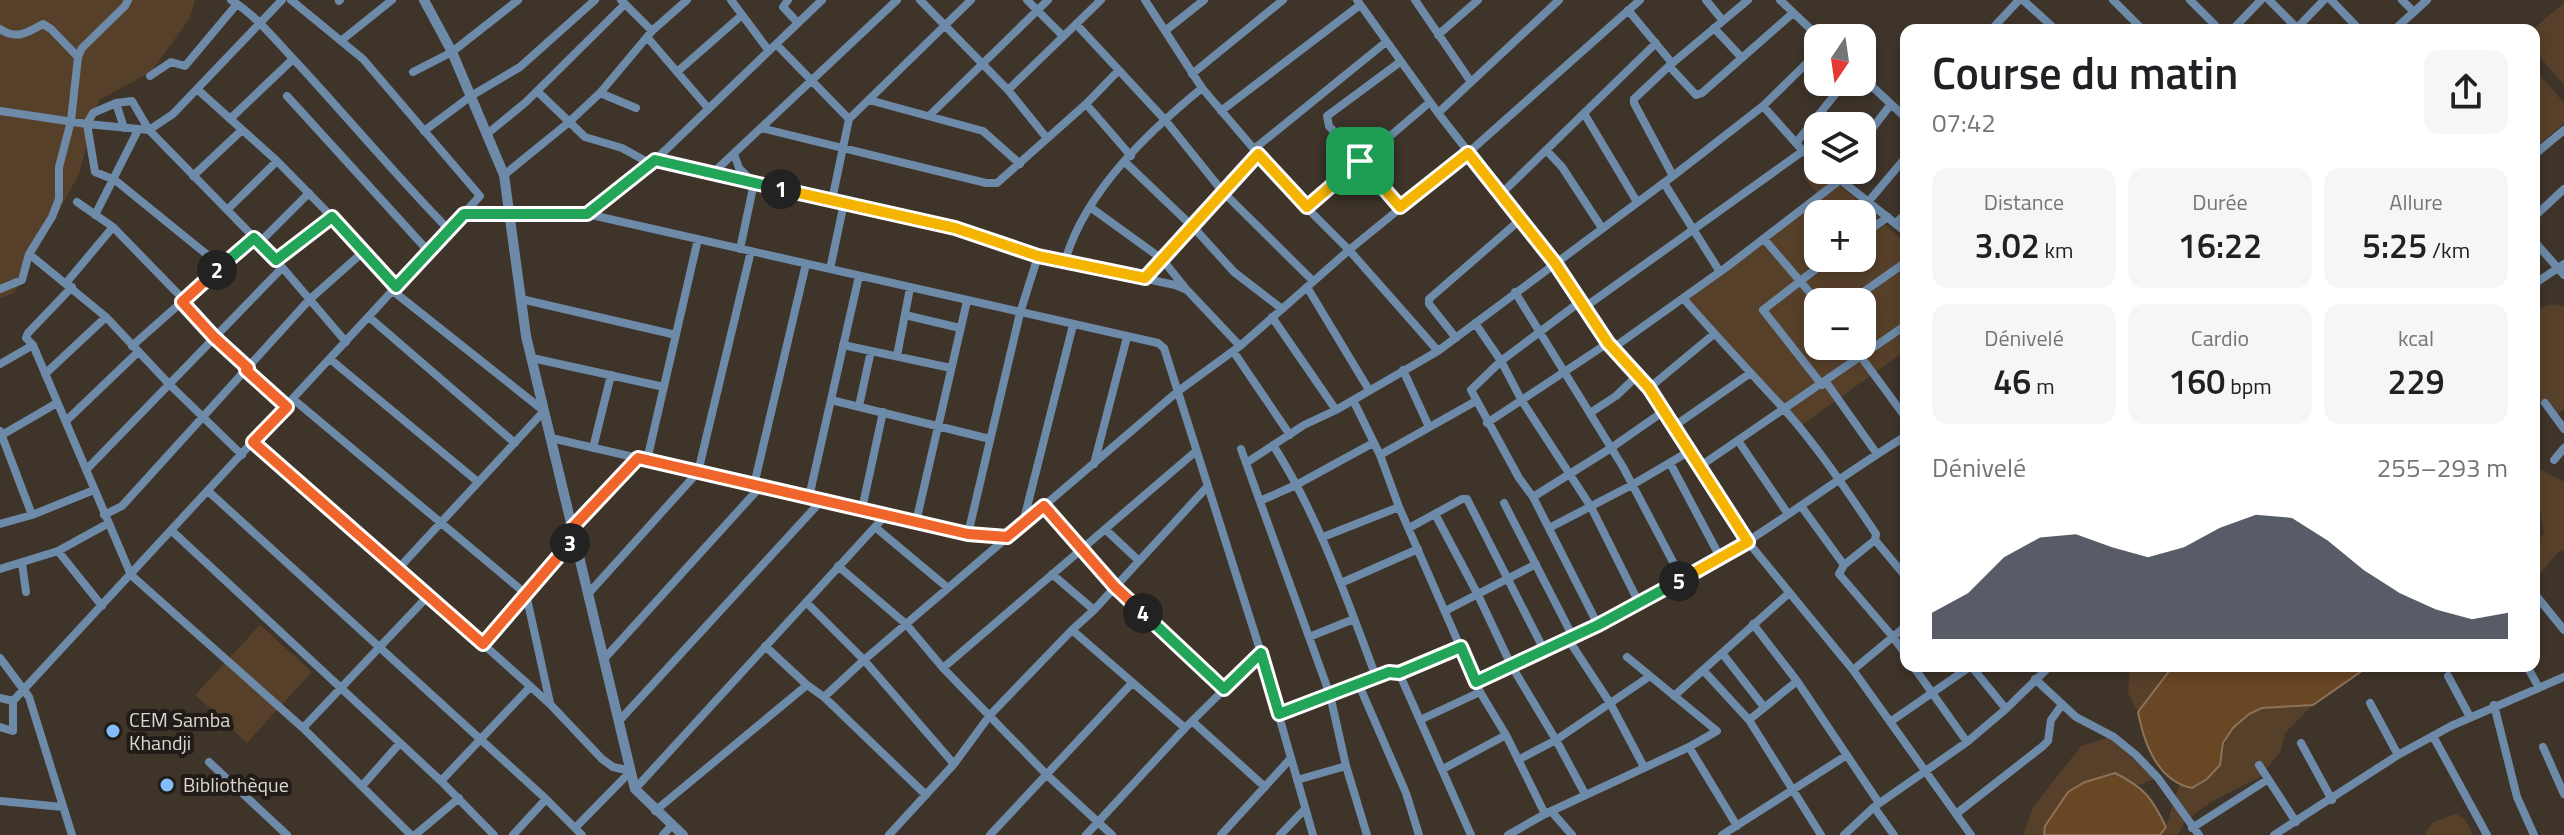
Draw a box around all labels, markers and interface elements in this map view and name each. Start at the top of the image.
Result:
north arrow [1804,24,1876,96]
map controls [1804,24,1876,360]
text: Course du matin [1932,39,2238,106]
button: share [2424,50,2508,134]
text: 07:42 [1932,103,1996,142]
button: layers [1804,112,1876,184]
pin [1326,127,1394,195]
icon: arrive [1338,139,1382,183]
pin: 1 [761,169,801,209]
text: 1 [775,172,787,206]
text: Distance [1984,185,2064,219]
text: Durée [2192,185,2248,219]
text: Allure [2389,185,2443,219]
button: + [1804,200,1876,272]
text: 3.02 [1974,219,2040,271]
text: 16:22 [2178,219,2262,271]
text: 5:25 [2362,219,2427,271]
text: km [2040,233,2074,267]
text: /km [2427,233,2470,267]
pin: 2 [197,250,237,290]
text: 2 [211,253,223,287]
button: − [1804,288,1876,360]
text: Dénivelé [1984,321,2064,355]
text: Cardio [2191,321,2249,355]
text: kcal [2398,321,2434,355]
text: 46 [1993,355,2031,407]
text: 160 [2168,355,2225,407]
text: 229 [2387,355,2445,407]
text: m [2031,369,2055,403]
text: bpm [2225,369,2272,403]
text: Dénivelé [1932,448,2026,487]
text: 255–293 m [2377,448,2508,487]
pin: 3 [550,523,590,563]
text: 3 [564,526,576,560]
pin: 5 [1659,561,1699,601]
text: 5 [1673,564,1685,598]
pin: 4 [1123,593,1163,633]
text: 4 [1137,596,1149,630]
place label: CEM Samba Khandji [129,704,230,758]
marker: CEM Samba Khandji [104,722,122,740]
place label: Bibliothèque [183,769,289,800]
marker: Bibliothèque [158,776,176,794]

